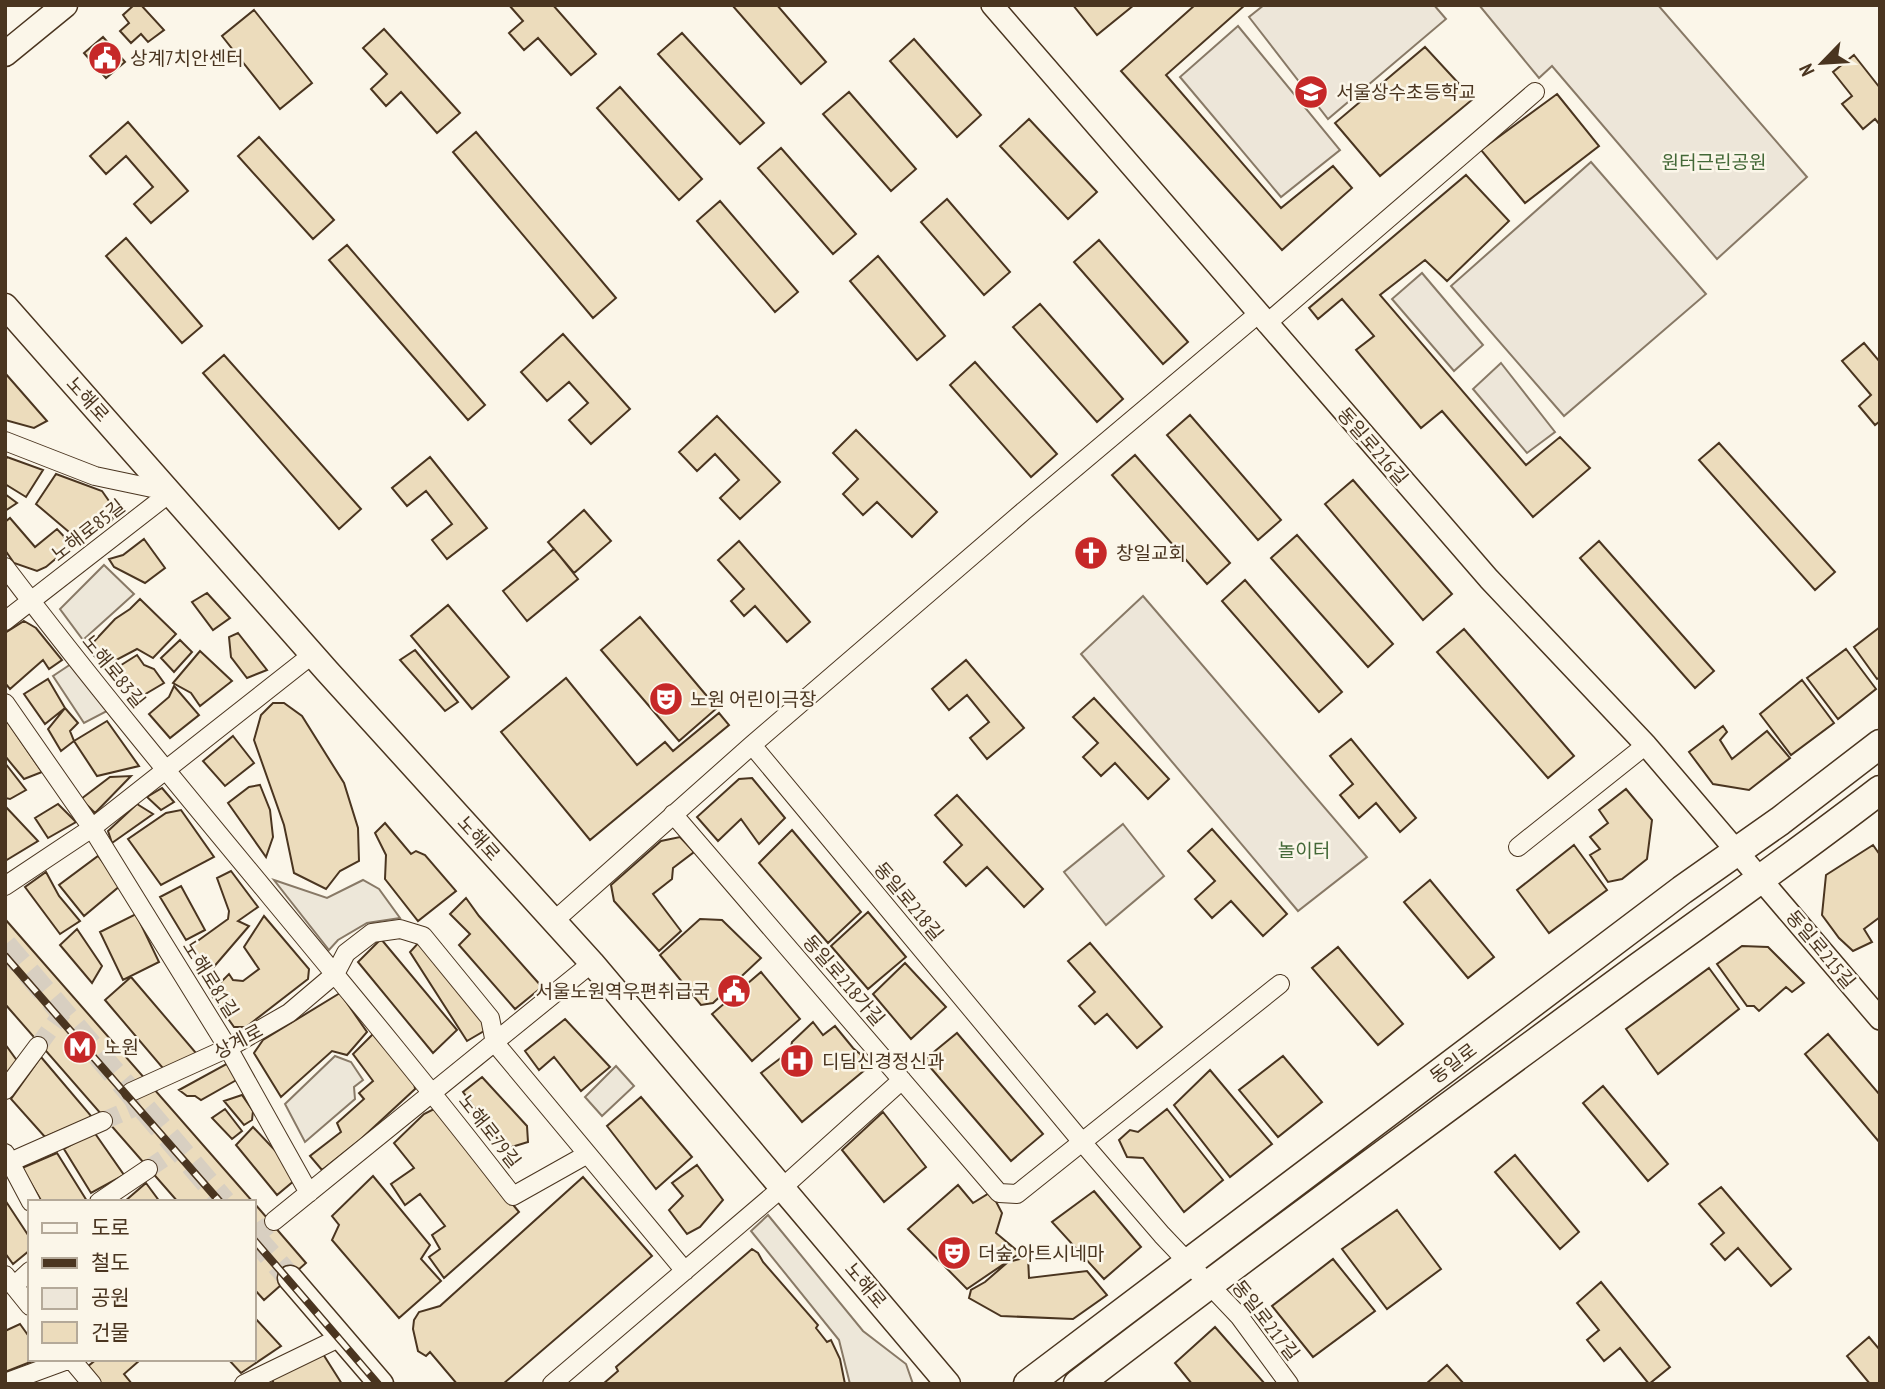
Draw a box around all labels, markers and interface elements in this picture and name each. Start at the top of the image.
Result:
north arrow [1787,28,1857,98]
public building icon: 상계7치안센터 [86,39,124,77]
place label: 상계7치안센터 [130,46,243,70]
text: N [1794,60,1820,80]
school or university icon: 서울상수초등학교 [1292,73,1330,111]
place label: 서울상수초등학교 [1336,80,1476,104]
park label: 원터근린공원 [1662,150,1766,174]
street label: 노해로 [62,371,114,427]
street label: 동일로216길 [1333,402,1413,490]
street label: 노해로85길 [46,494,130,566]
church icon: 창일교회 [1072,534,1110,572]
place label: 창일교회 [1116,541,1186,565]
street label: 노해로83길 [77,630,151,712]
theatre icon: 노원 어린이극장 [647,680,685,718]
place label: 노원 어린이극장 [690,687,816,711]
street label: 노해로 [453,810,505,866]
park label: 놀이터 [1278,838,1330,862]
street label: 동일로218길 [869,857,949,945]
street label: 동일로215길 [1781,905,1861,993]
street label: 동일로218가길 [798,929,890,1031]
street label: 노해로81길 [178,936,244,1022]
public building icon: 서울노원역우편취급국 [715,972,753,1010]
place label: 서울노원역우편취급국 [535,979,710,1003]
street label: 상계로 [209,1018,267,1064]
metro station icon: 노원 [61,1028,99,1066]
place label: 노원 [104,1035,139,1059]
street label: 동일로 [1425,1038,1481,1088]
hospital icon: 디딤신경정신과 [778,1042,816,1080]
place label: 디딤신경정신과 [822,1049,944,1073]
street label: 노해로79길 [454,1089,526,1173]
legend [28,1200,256,1361]
text: 도로 [91,1214,130,1241]
theatre icon: 더숲 아트시네마 [935,1234,973,1272]
place label: 더숲 아트시네마 [978,1241,1104,1265]
text: 철도 [91,1249,130,1276]
street label: 노해로 [840,1257,892,1313]
street label: 동일로217길 [1227,1275,1305,1365]
text: 공원 [91,1284,130,1311]
text: 건물 [91,1319,130,1346]

